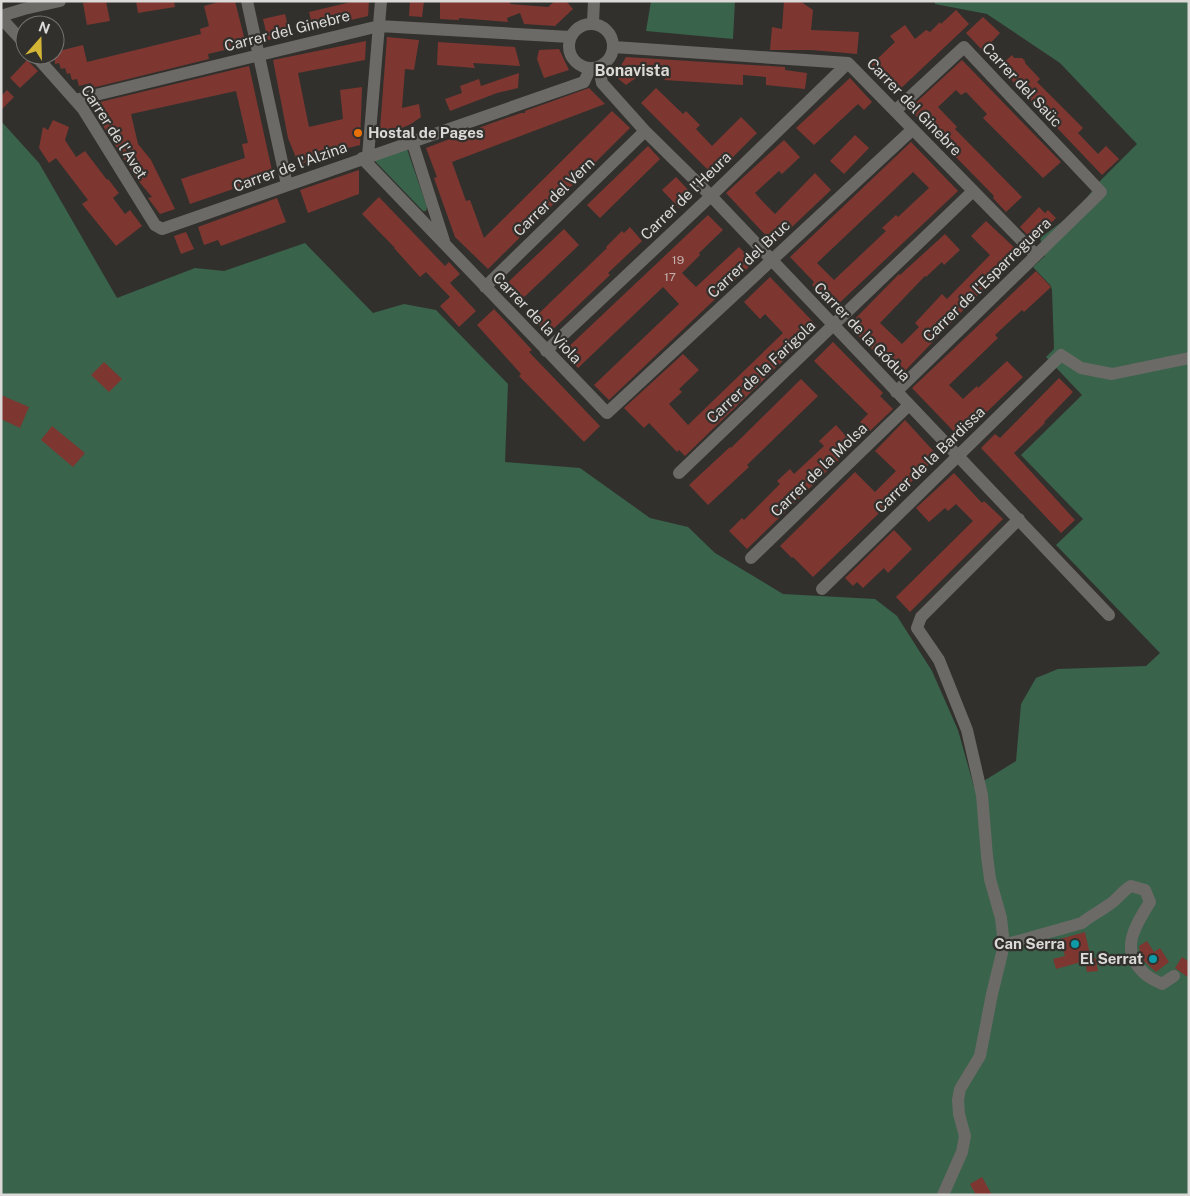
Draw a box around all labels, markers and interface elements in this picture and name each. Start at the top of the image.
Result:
street label: Carrer del Ginebre [222,7,351,54]
north arrow [15,15,65,65]
text: N [37,18,52,37]
street label: Carrer del Saüc [979,39,1066,130]
street label: Carrer del Ginebre [864,54,965,159]
district label: Bonavista [594,61,670,80]
street label: Carrer de l'Avet [78,82,151,182]
place label: Hostal de Pages [368,124,484,141]
marker: Hostal de Pages [352,127,364,139]
street label: Carrer de l'Alzina [231,138,349,195]
street label: Carrer de l'Heura [637,148,734,243]
street label: Carrer del Vern [510,154,598,239]
street label: Carrer de l'Esparreguera [919,214,1054,345]
street label: Carrer del Bruc [704,216,793,301]
house number: 19 [672,253,684,267]
street label: Carrer de la Viola [490,269,585,367]
house number: 17 [664,270,676,284]
street label: Carrer de la Gódua [811,279,914,385]
street label: Carrer de la Farigola [703,317,818,426]
street label: Carrer de la Bardissa [871,403,988,516]
street label: Carrer de la Molsa [767,419,870,520]
place label: Can Serra [994,935,1065,952]
marker: Can Serra [1069,938,1081,950]
place label: El Serrat [1080,950,1143,967]
marker: El Serrat [1147,953,1159,965]

